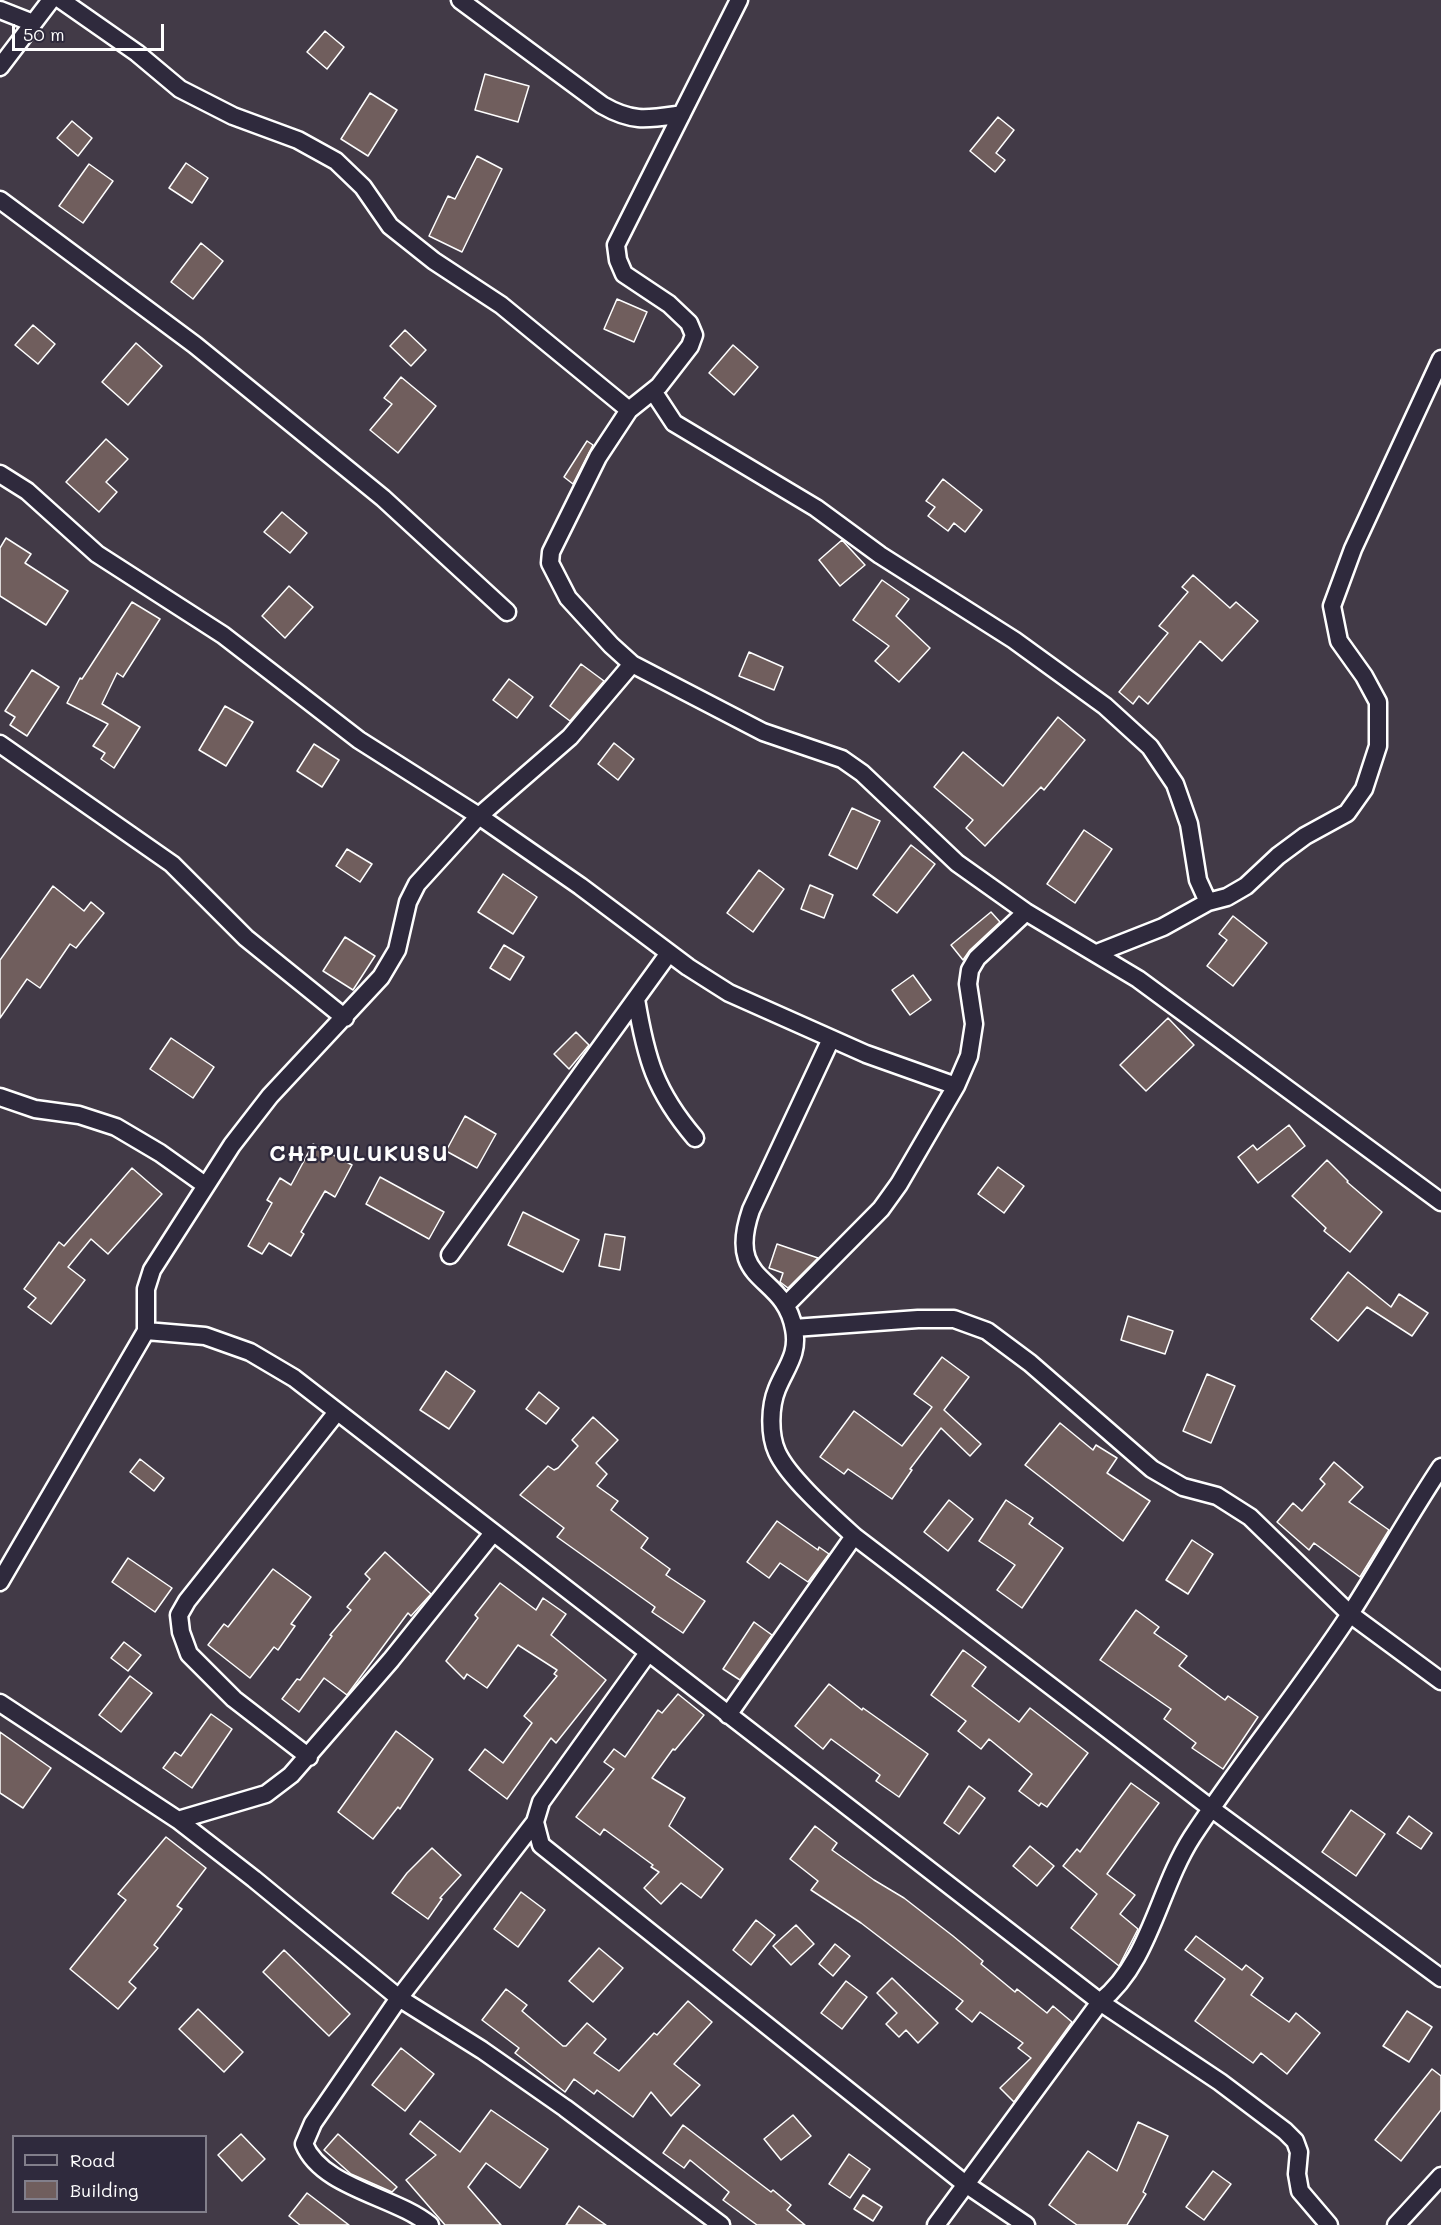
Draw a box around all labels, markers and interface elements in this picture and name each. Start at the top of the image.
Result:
scale bar [15,12,166,50]
text: 50 m [23,22,65,46]
district label: CHIPULUKUSU [269,1141,449,1167]
legend [12,2135,207,2213]
text: Road [70,2148,115,2172]
text: Building [70,2178,138,2202]

